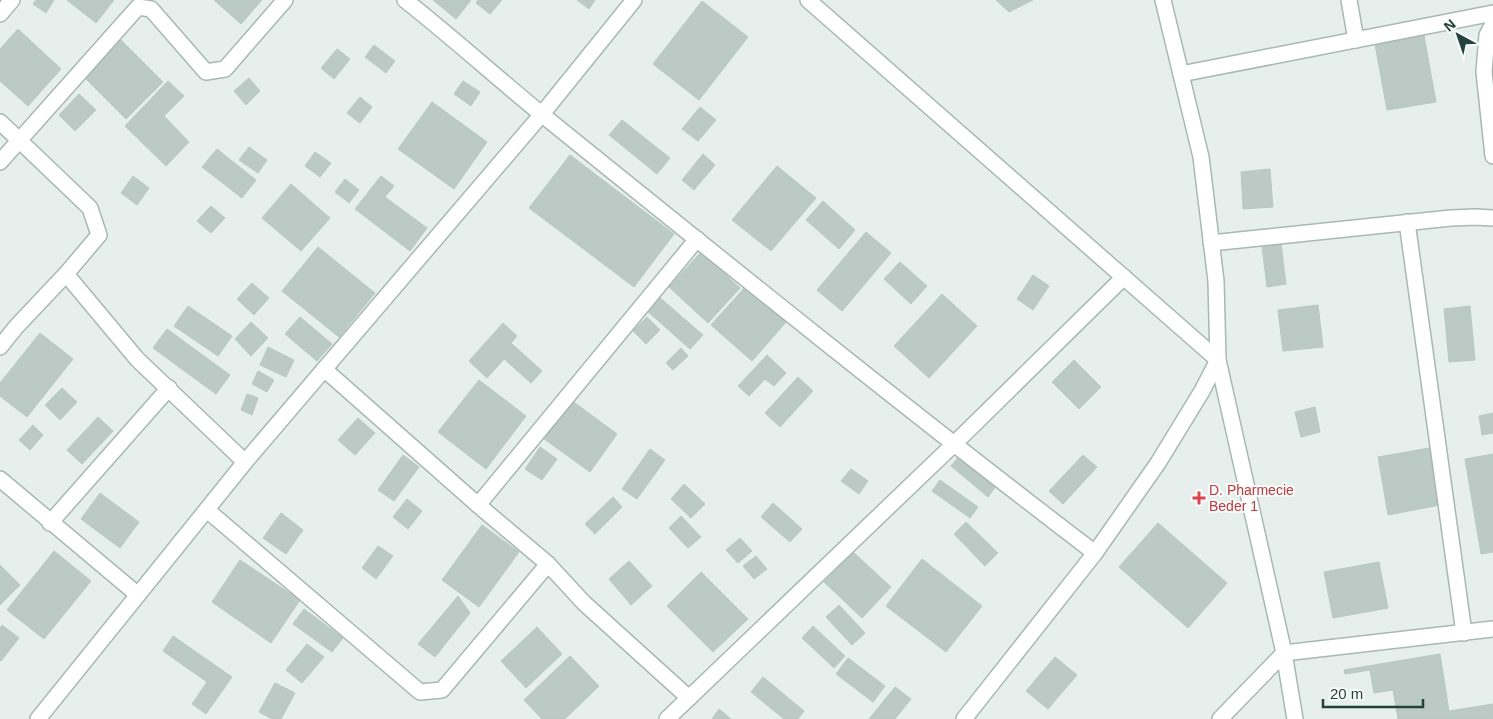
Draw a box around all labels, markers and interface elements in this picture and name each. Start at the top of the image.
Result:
north arrow [1433,10,1483,60]
text: N [1441,16,1459,34]
place label: D. Pharmecie Beder 1 [1209,482,1294,514]
marker: D. Pharmecie Beder 1 [1193,492,1205,504]
scale bar [1323,676,1423,708]
text: 20 m [1330,685,1363,702]

